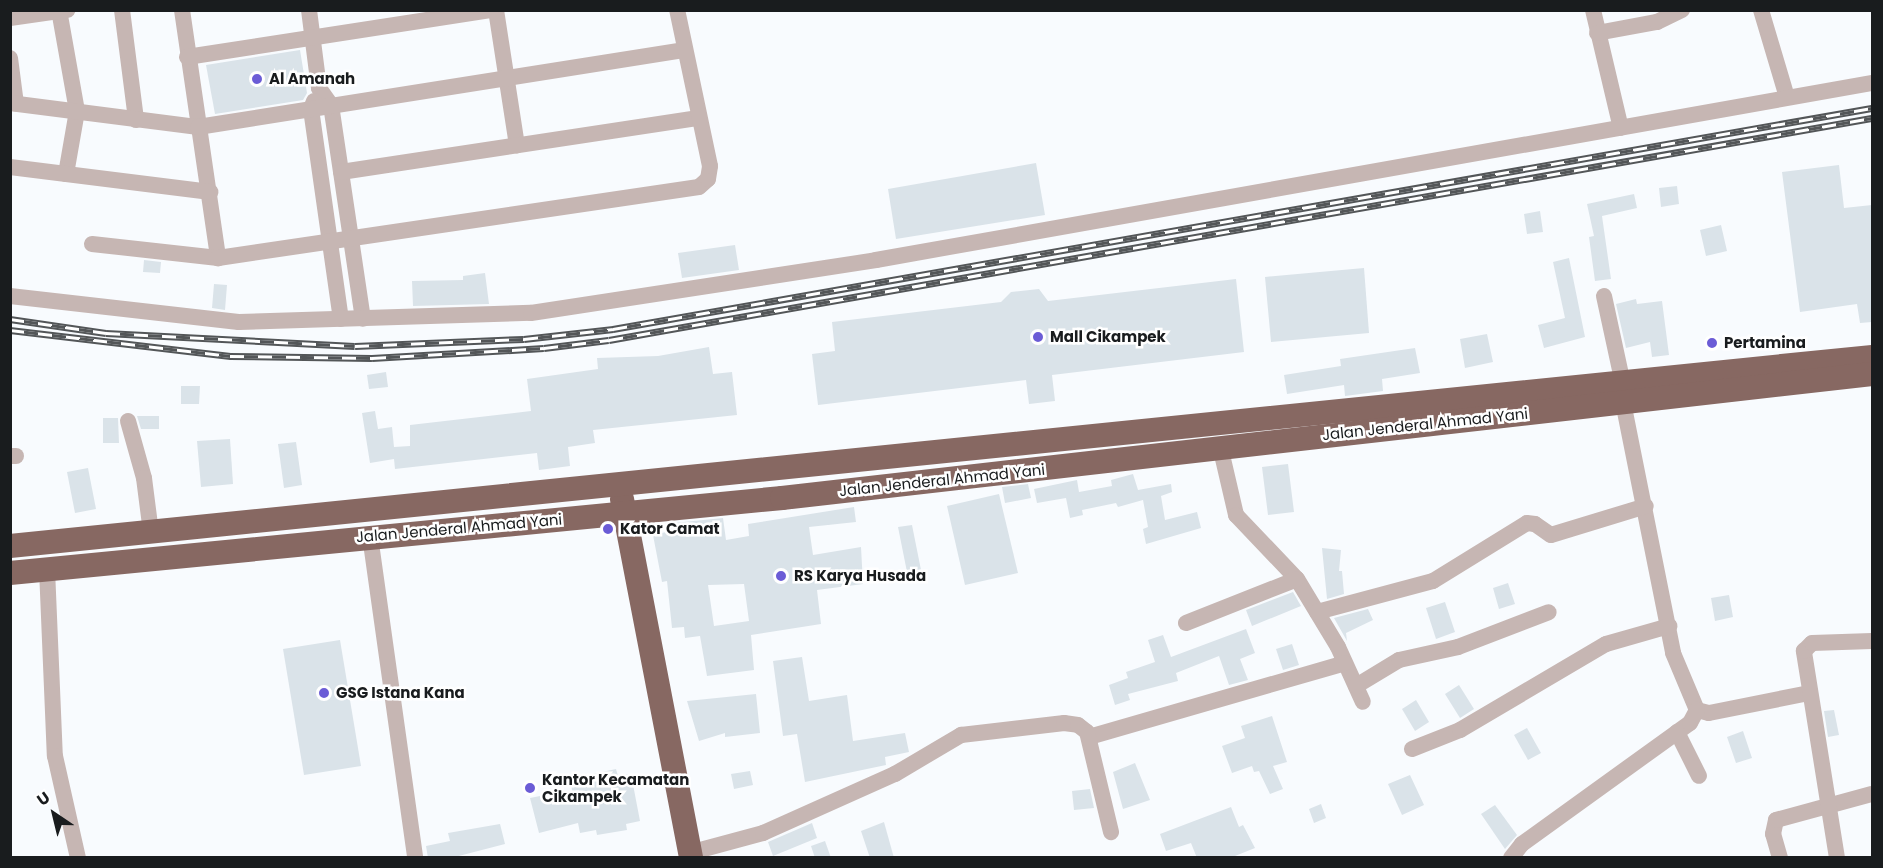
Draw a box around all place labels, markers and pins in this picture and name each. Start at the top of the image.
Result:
place label: Al Amanah [269,70,355,88]
marker: Al Amanah [250,72,264,86]
place label: Mall Cikampek [1050,328,1166,346]
marker: Mall Cikampek [1031,330,1045,344]
place label: Pertamina [1724,334,1806,352]
marker: Pertamina [1705,336,1719,350]
place label: Kator Camat [620,520,720,538]
marker: Kator Camat [601,522,615,536]
marker: RS Karya Husada [772,567,790,585]
place label: RS Karya Husada [794,567,926,585]
place label: GSG Istana Kana [336,684,465,702]
marker: GSG Istana Kana [317,686,331,700]
place label: Kantor Kecamatan Cikampek [542,770,689,805]
marker: Kantor Kecamatan Cikampek [523,781,537,795]

